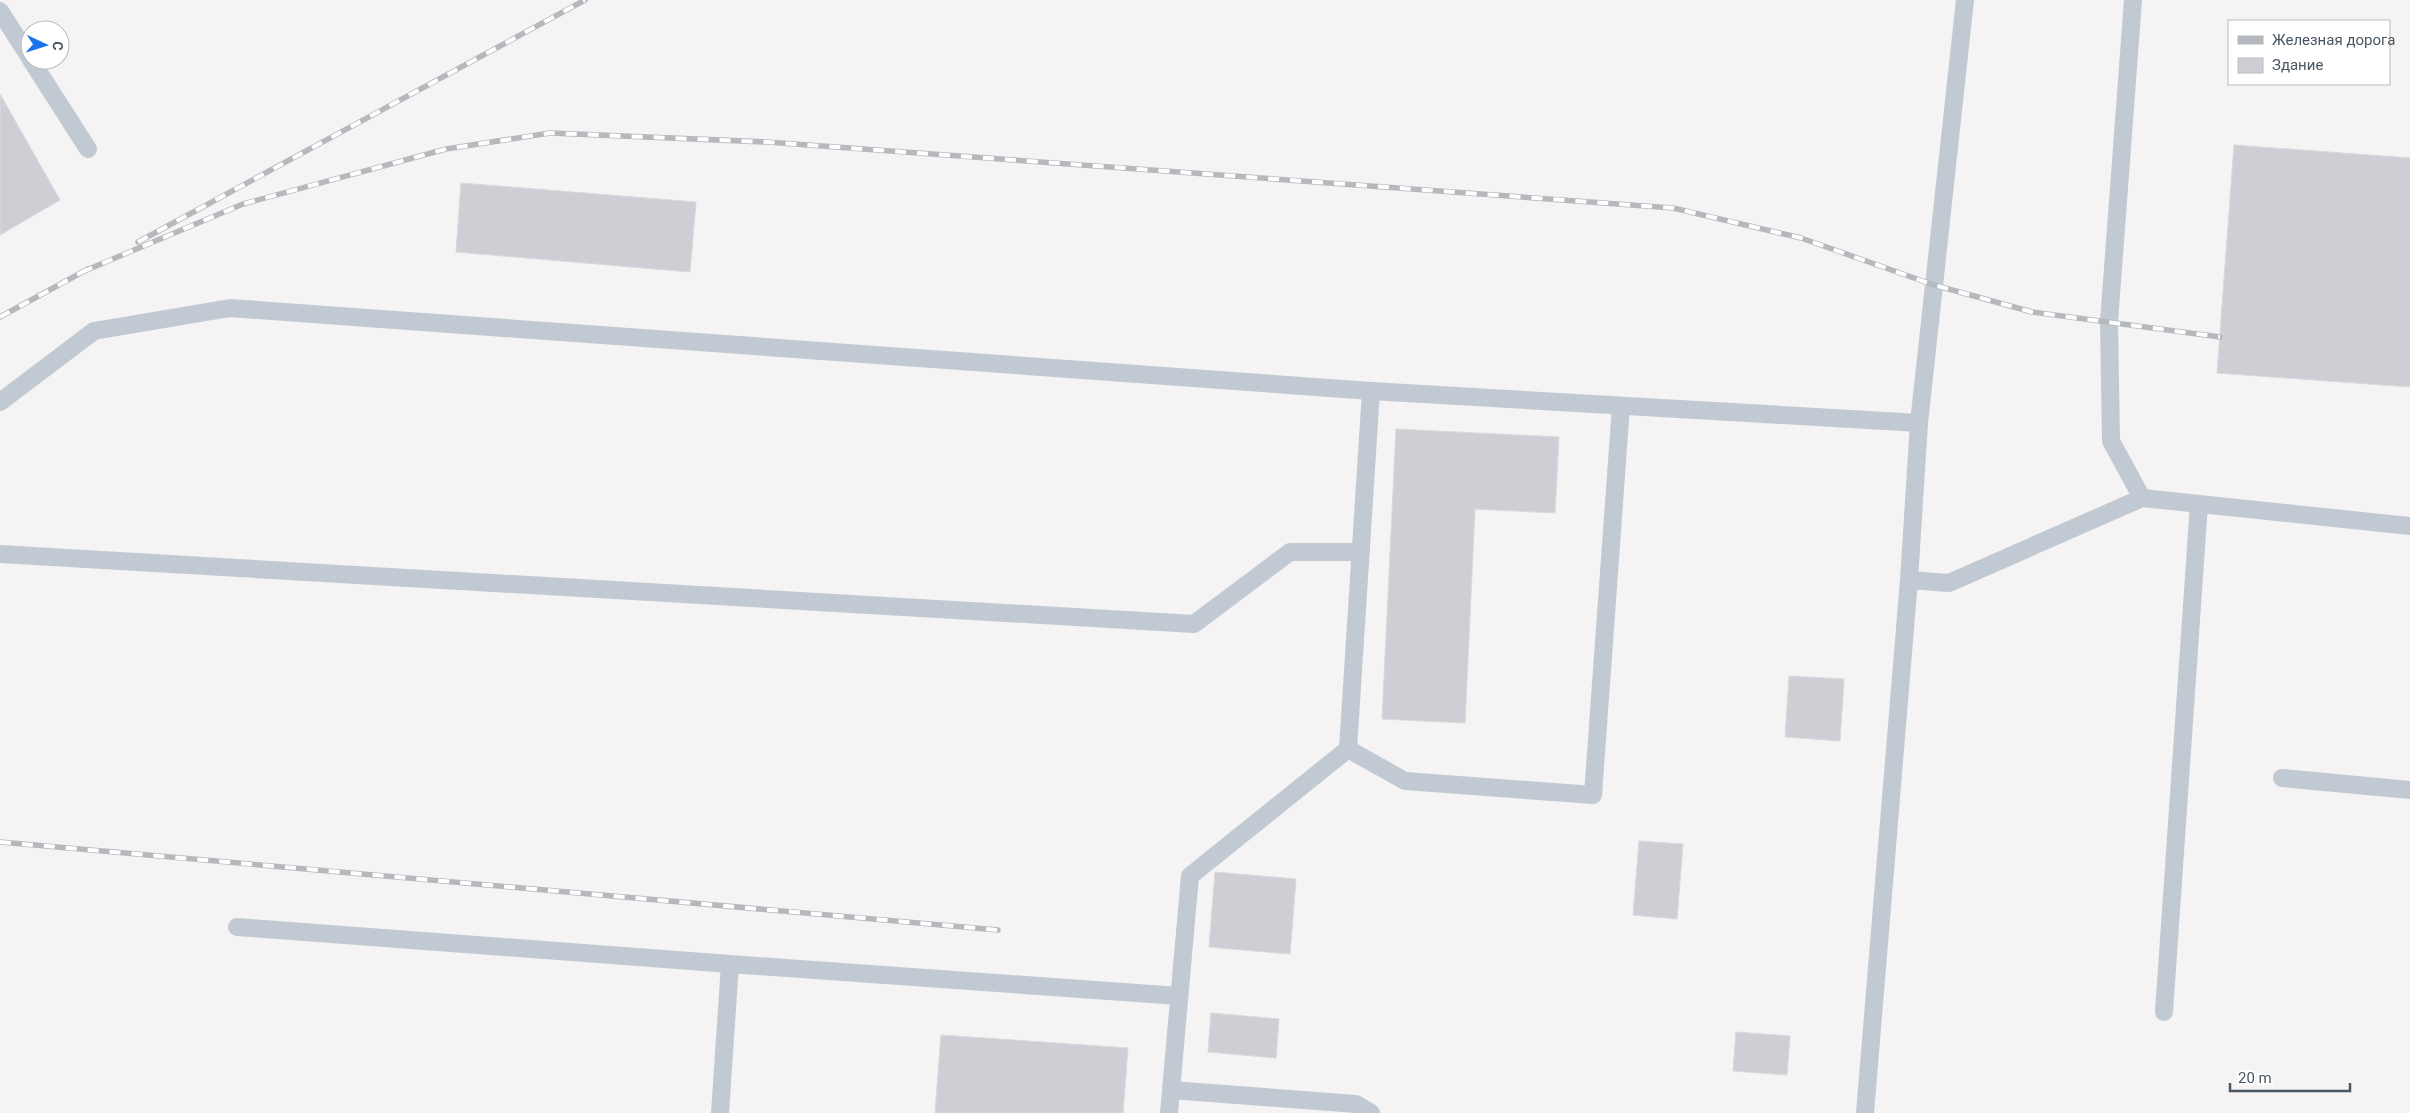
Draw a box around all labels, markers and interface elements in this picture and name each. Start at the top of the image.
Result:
north arrow [20,20,70,70]
legend [2228,20,2390,85]
text: Железная дорога [2272,31,2395,49]
text: С [50,41,66,51]
text: Здание [2272,56,2323,74]
scale bar [2230,1060,2350,1092]
text: 20 m [2238,1069,2272,1087]

